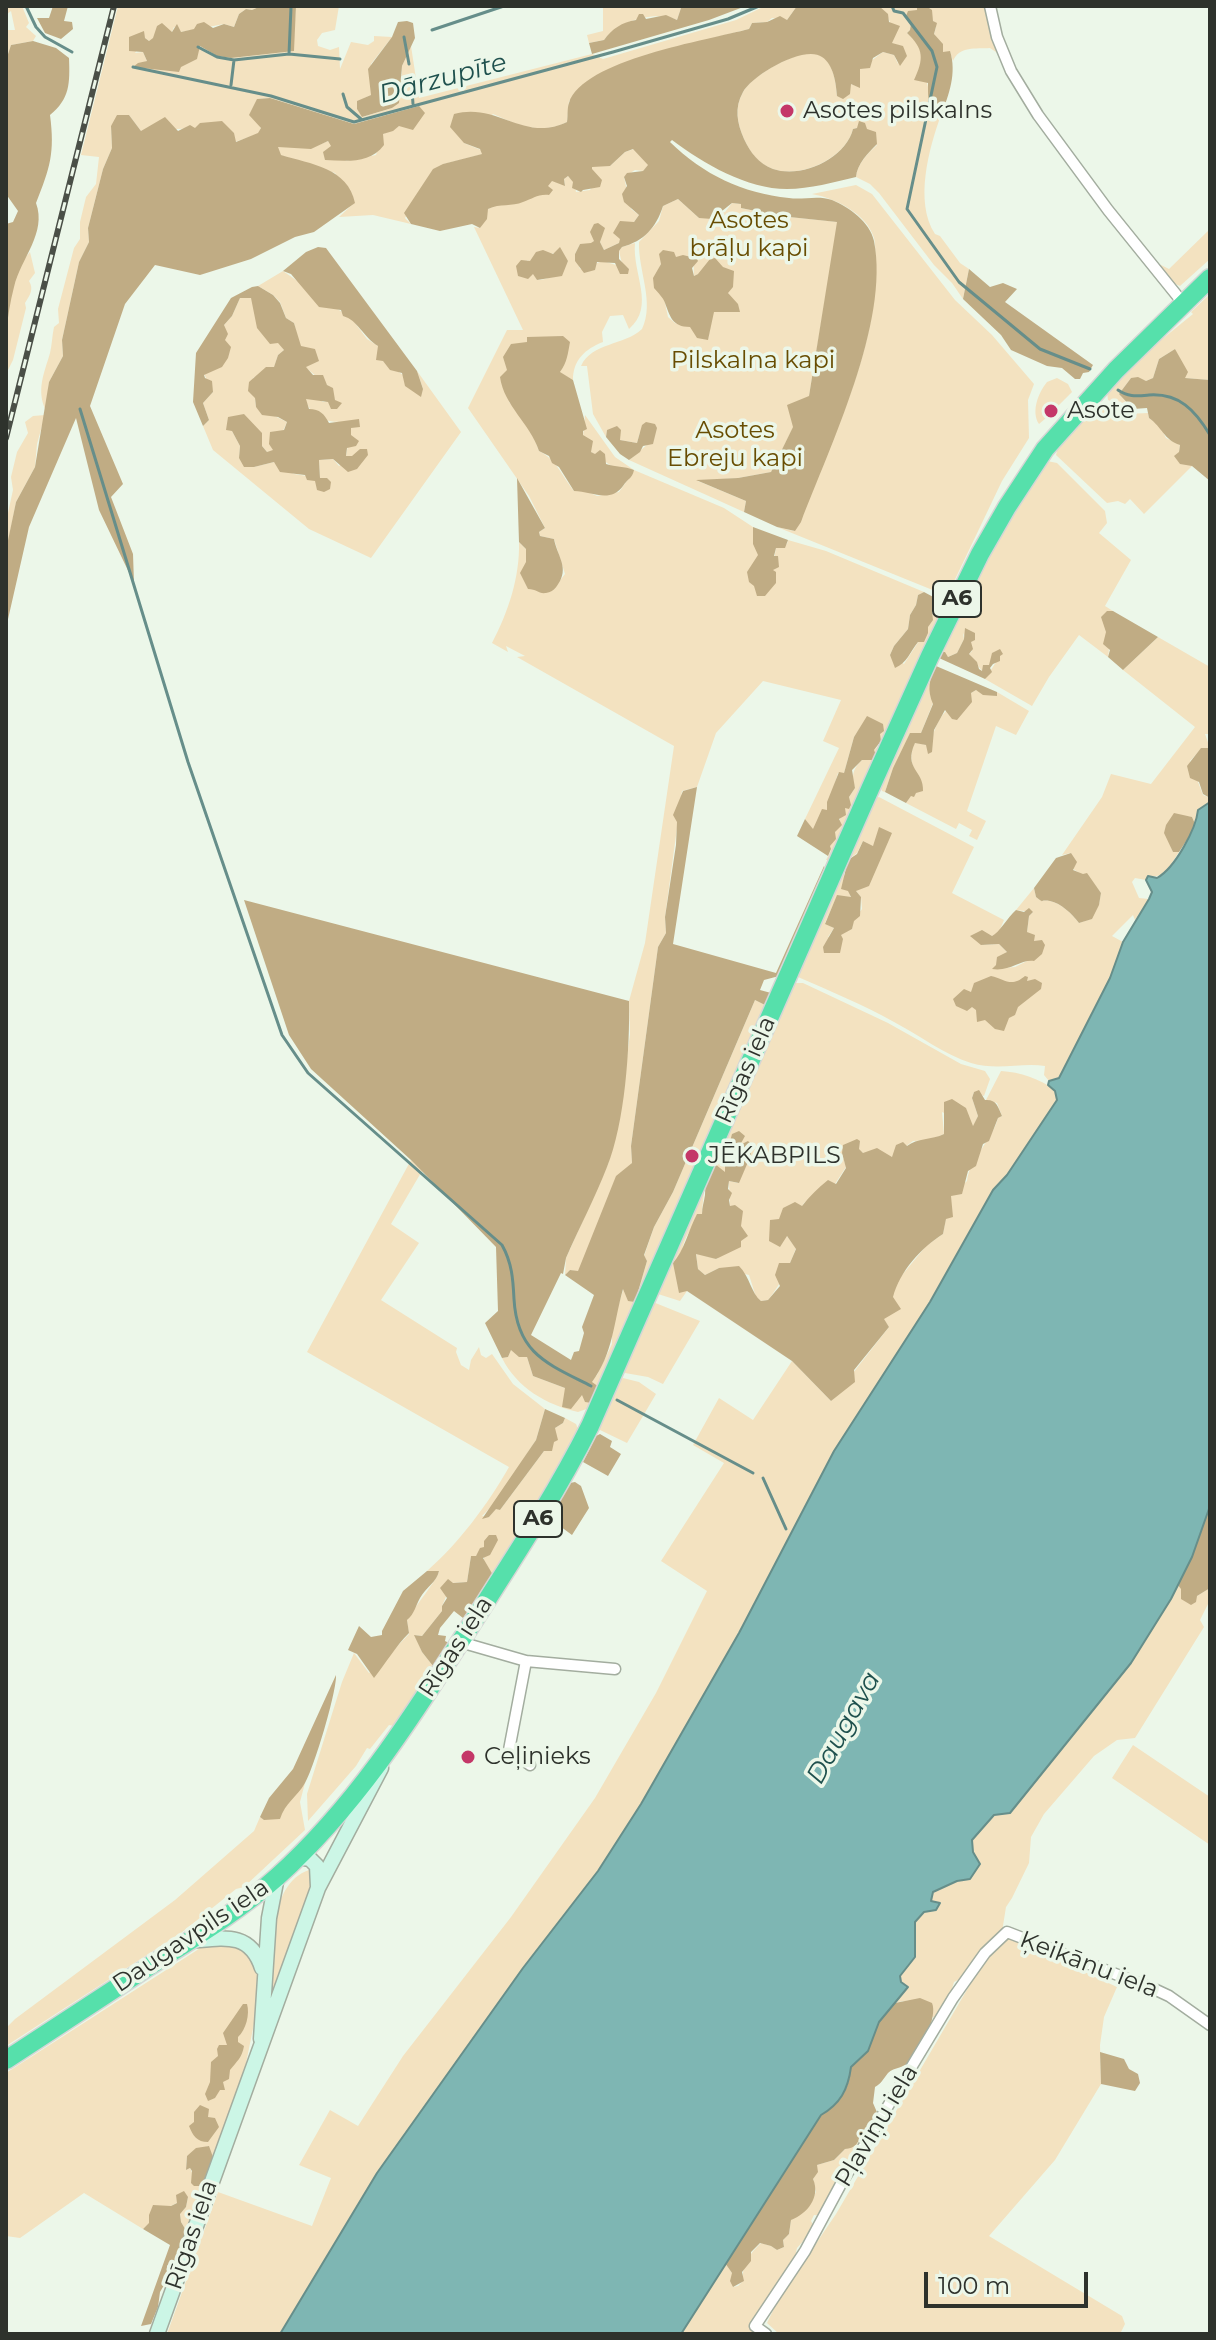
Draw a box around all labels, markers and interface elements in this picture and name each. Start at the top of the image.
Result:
water label: Dārzupīte [376,47,510,111]
place label: Asotes pilskalns [803,97,992,125]
marker: Asotes pilskalns [778,102,796,120]
park label: Asotes brāļu kapi [690,207,808,263]
park label: Pilskalna kapi [671,347,835,375]
place label: Asote [1067,397,1135,425]
marker: Asote [1042,402,1060,420]
park label: Asotes Ebreju kapi [667,417,803,473]
road number: A6 [933,581,981,617]
street label: Rīgas iela [710,1012,782,1128]
place label: JĒKABPILS [708,1142,841,1170]
marker: JĒKABPILS [683,1147,701,1165]
road number: A6 [514,1501,562,1537]
street label: Rīgas iela [413,1591,499,1703]
water label: Daugava [800,1666,888,1790]
place label: Ceļinieks [484,1743,591,1771]
marker: Ceļinieks [459,1748,477,1766]
street label: Daugavpils iela [107,1873,275,1999]
street label: Ķeikānu iela [1016,1925,1162,2005]
street label: Pļaviņu iela [829,2060,925,2192]
street label: Rīgas iela [160,2176,224,2294]
scale bar [928,2256,1092,2306]
text: 100 m [938,2271,1010,2300]

